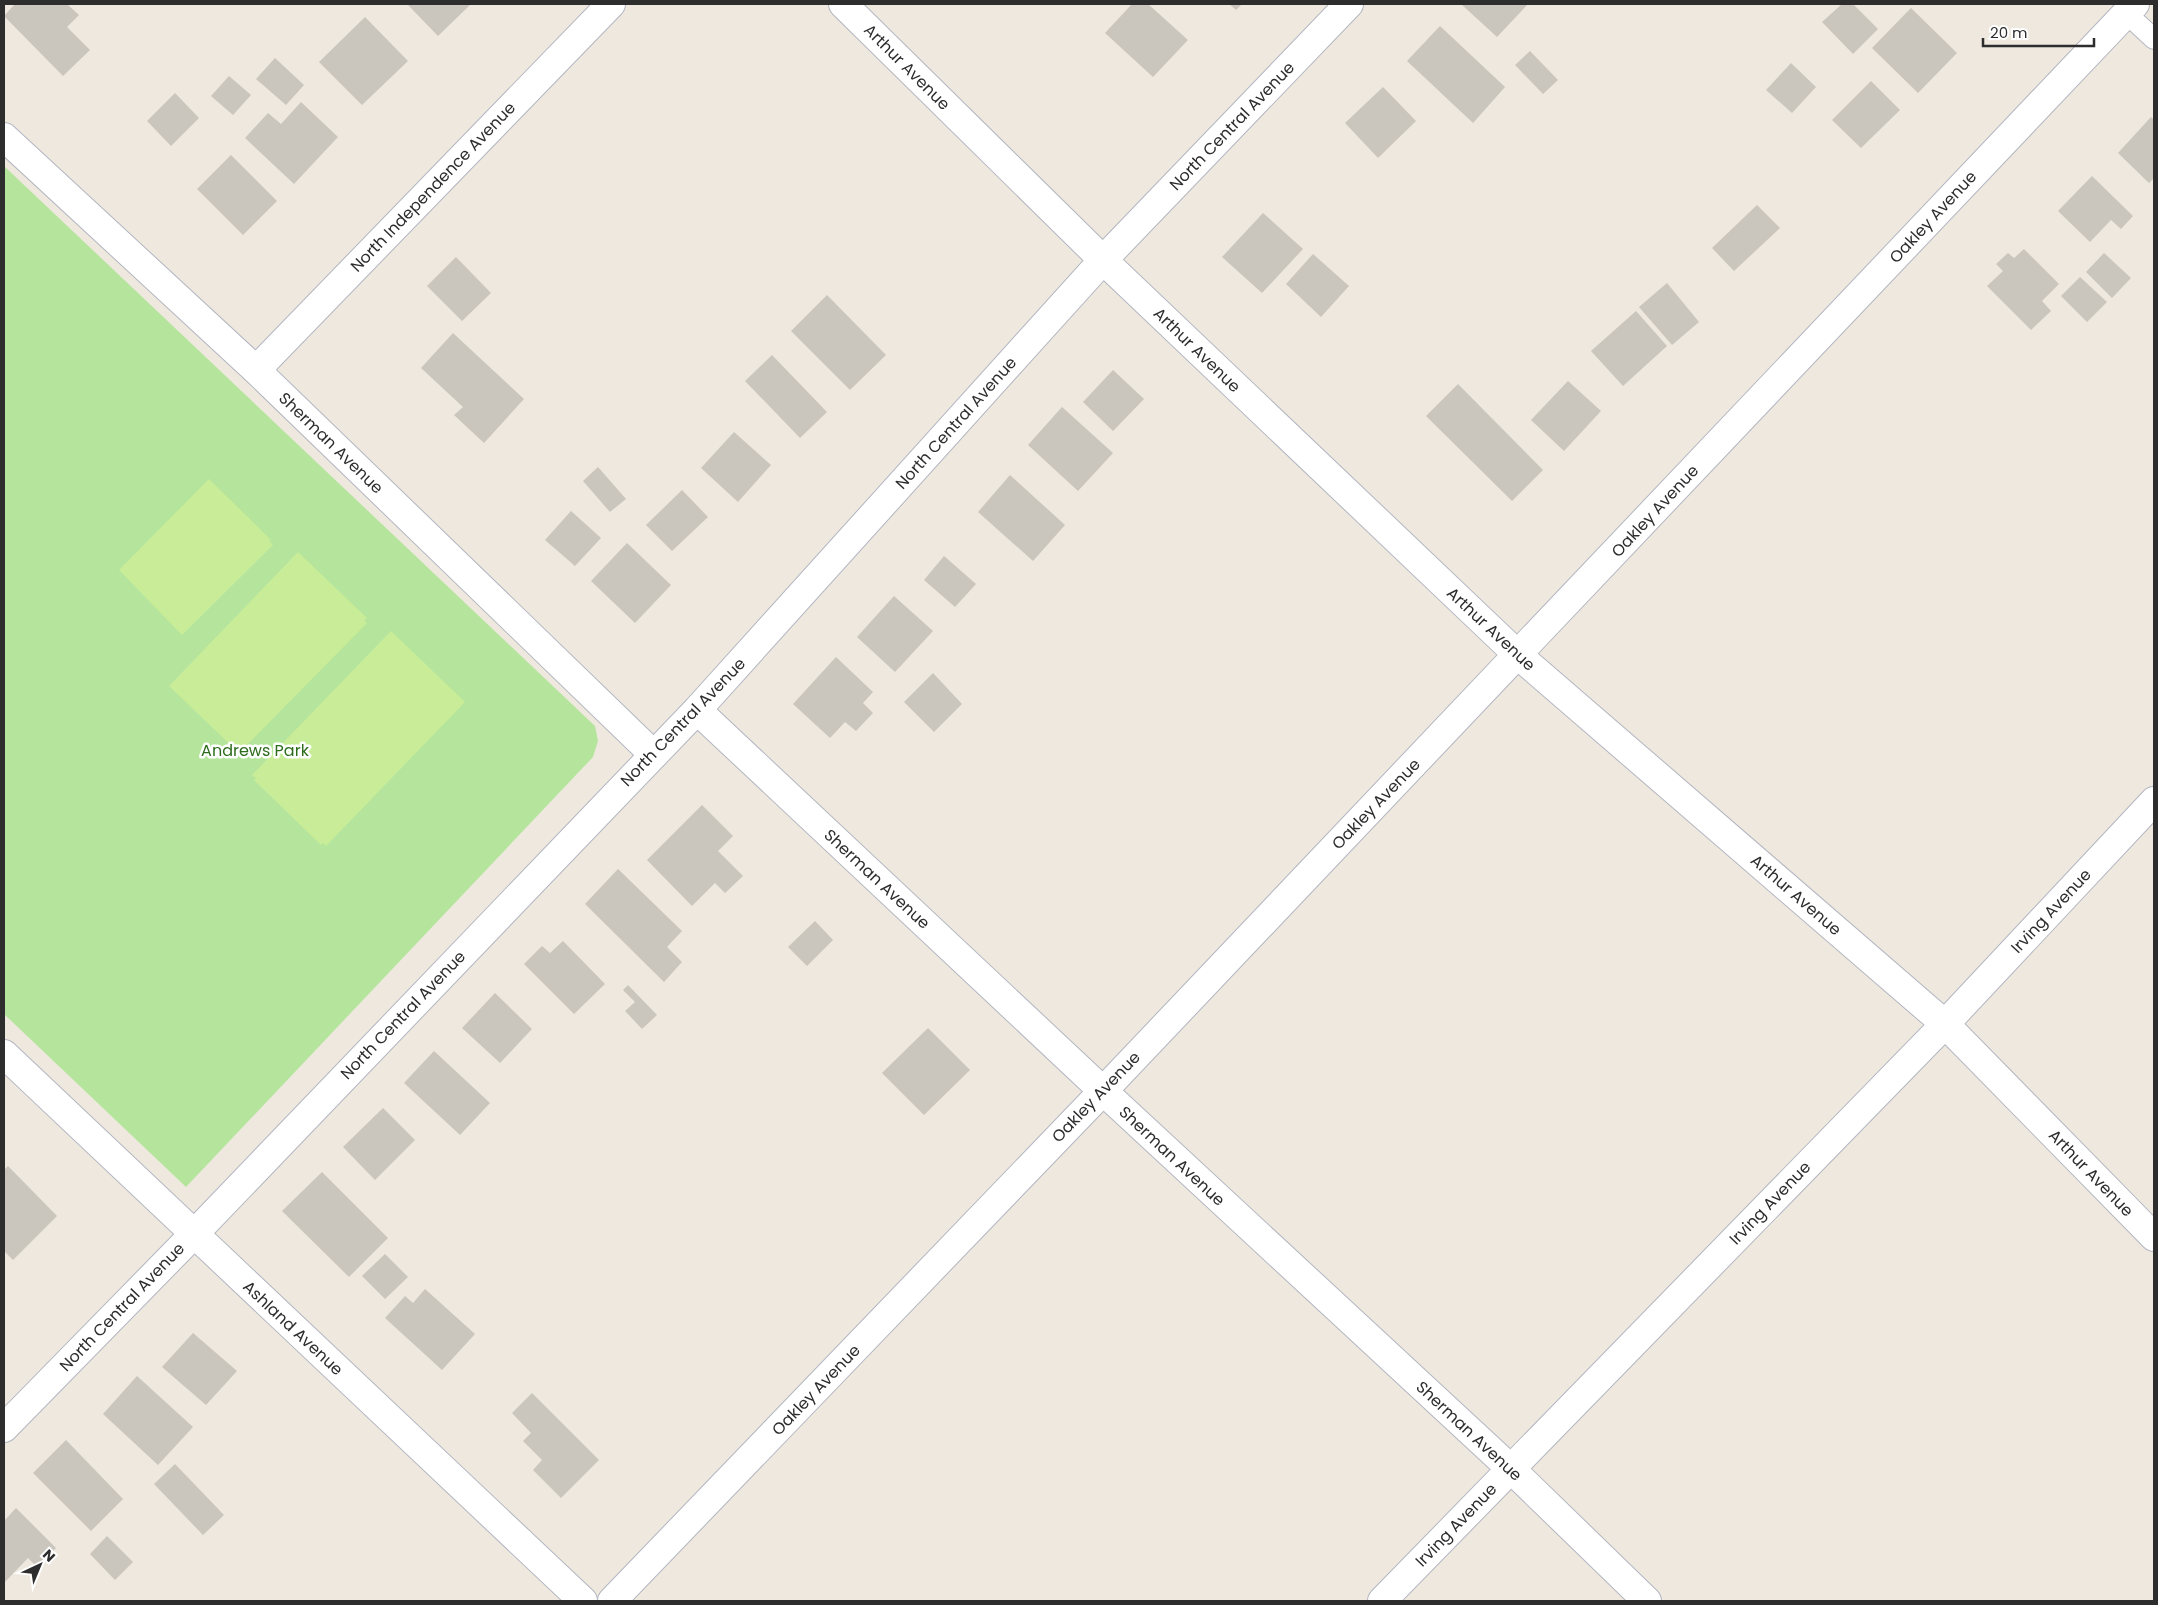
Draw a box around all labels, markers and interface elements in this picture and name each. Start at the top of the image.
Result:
scale bar [1983,15,2094,47]
street label: Arthur Avenue [859,19,955,115]
text: 20 m [1990,22,2028,43]
street label: North Central Avenue [1164,56,1300,196]
street label: North Independence Avenue [345,97,521,277]
street label: Oakley Avenue [1884,166,1982,268]
street label: Arthur Avenue [1148,302,1246,398]
street label: North Central Avenue [890,352,1022,494]
street label: Sherman Avenue [274,387,388,499]
street label: Oakley Avenue [1606,460,1704,562]
street label: Arthur Avenue [1442,582,1540,676]
street label: North Central Avenue [615,652,751,792]
park label: Andrews Park [201,739,310,762]
street label: Oakley Avenue [1326,753,1426,855]
street label: Sherman Avenue [819,824,935,934]
street label: Arthur Avenue [1746,849,1846,941]
street label: Irving Avenue [2006,864,2096,958]
street label: North Central Avenue [335,945,471,1085]
street label: Oakley Avenue [1046,1046,1146,1148]
street label: Sherman Avenue [1114,1101,1230,1211]
street label: Arthur Avenue [2043,1124,2139,1222]
street label: Irving Avenue [1724,1156,1816,1250]
street label: North Central Avenue [54,1237,190,1377]
street label: Ashland Avenue [238,1275,348,1381]
street label: Oakley Avenue [766,1339,866,1441]
street label: Sherman Avenue [1411,1376,1527,1486]
street label: Irving Avenue [1410,1478,1502,1572]
north arrow [15,1540,65,1590]
text: N [38,1545,60,1566]

